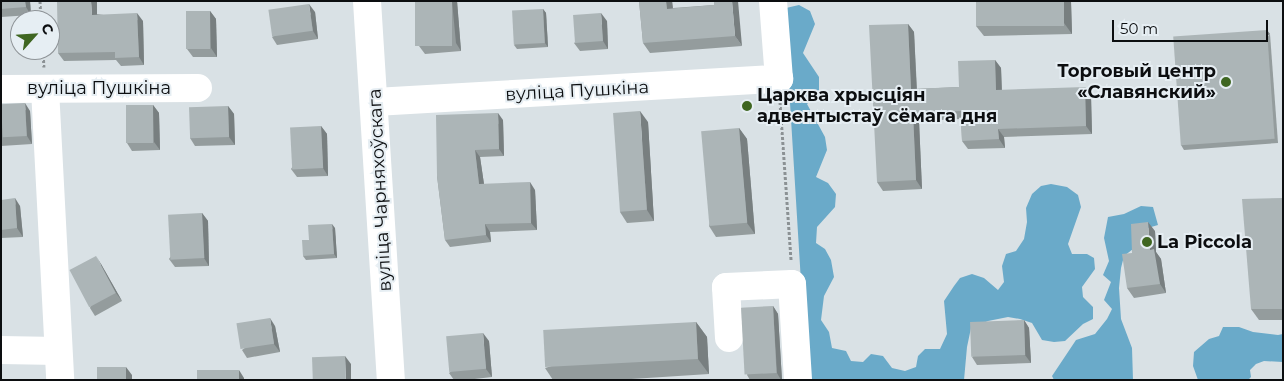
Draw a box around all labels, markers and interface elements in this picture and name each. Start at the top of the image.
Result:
north arrow [10,10,60,60]
scale bar [1114,10,1270,42]
text: 50 m [1120,19,1158,38]
text: С [37,20,58,37]
place label: Торговый центр «Славянский» [1057,61,1216,104]
street label: вуліца Пушкіна [505,76,649,106]
marker: Торговый центр «Славянский» [1220,76,1232,88]
street label: вуліца Пушкіна [27,77,171,99]
place label: Царква хрысціян адвентыстаў сёмага дня [757,85,997,128]
street label: вуліца Чарняхоўскага [364,88,396,292]
marker: Царква хрысціян адвентыстаў сёмага дня [741,100,753,112]
place label: La Piccola [1157,231,1252,253]
marker: La Piccola [1141,236,1153,248]

